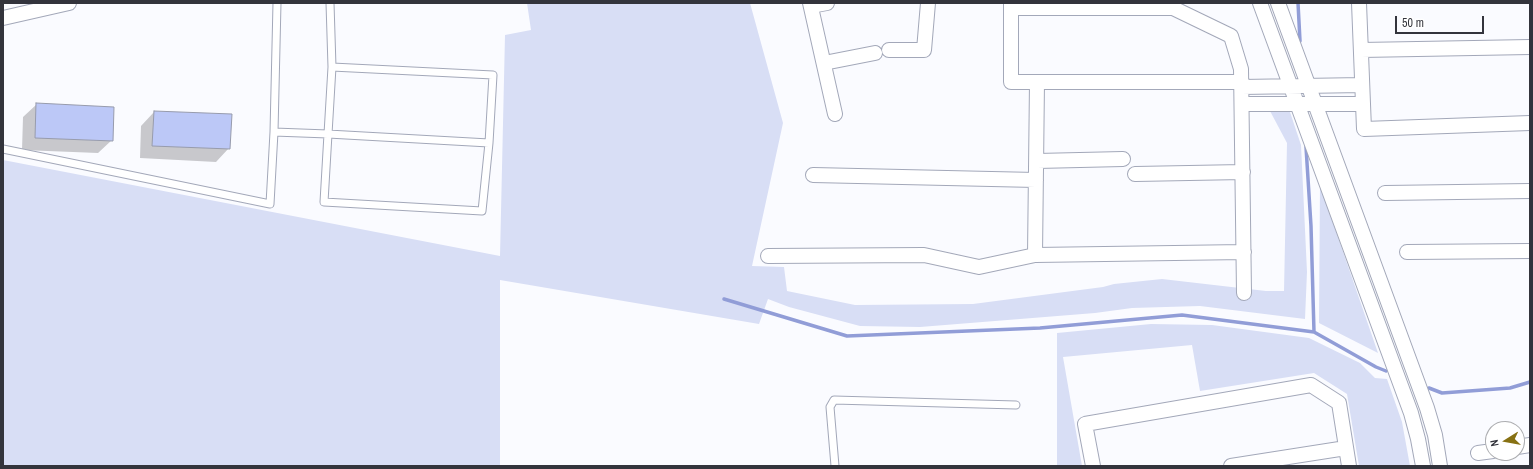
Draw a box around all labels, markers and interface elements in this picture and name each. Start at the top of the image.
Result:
scale bar [1397,8,1486,34]
text: 50 m [1402,15,1424,31]
north arrow [1485,421,1525,461]
text: N [1487,439,1502,448]

